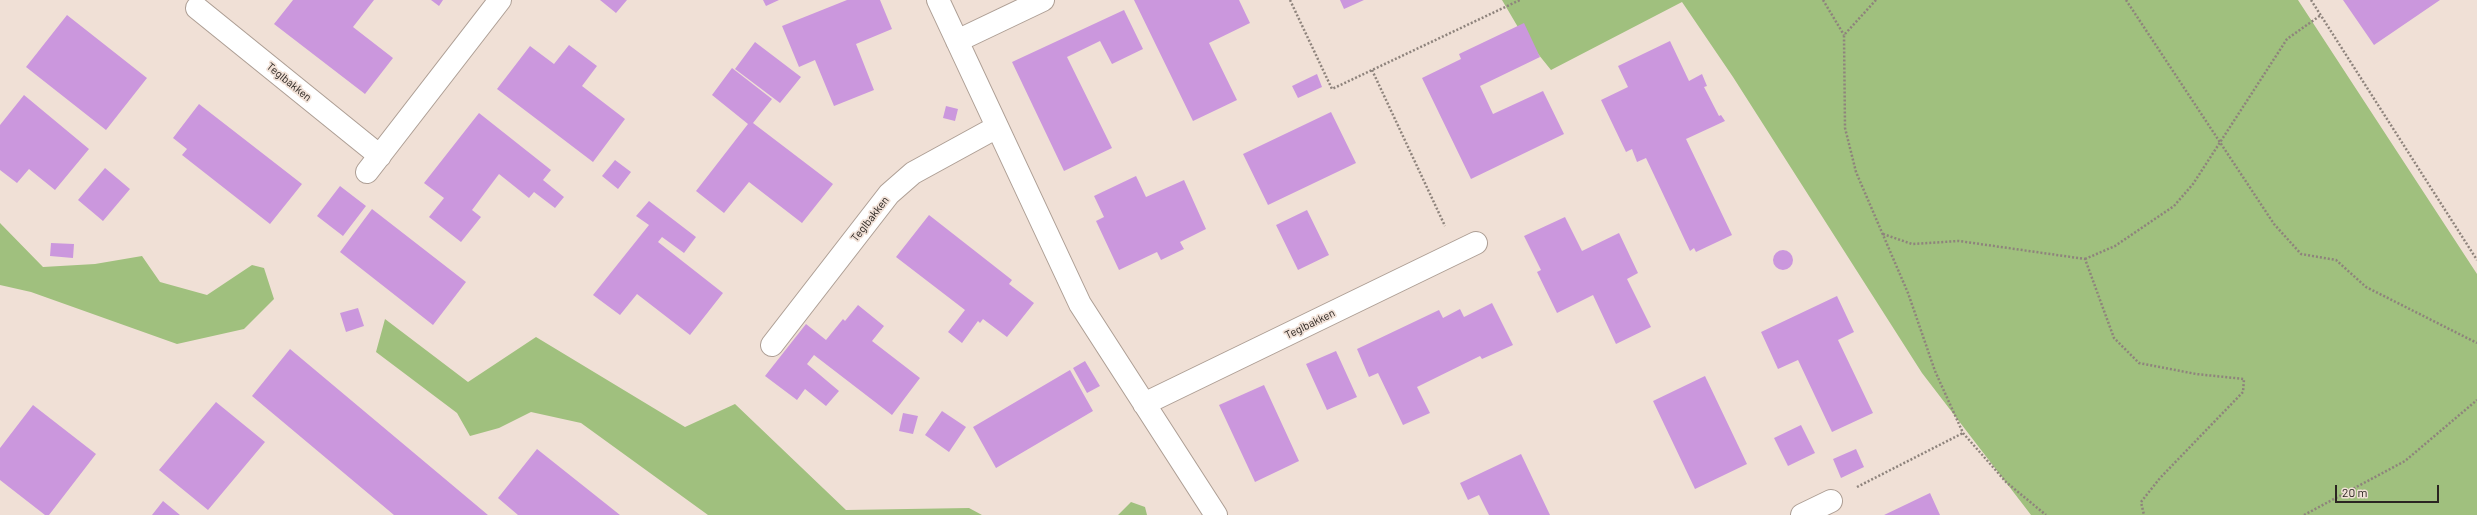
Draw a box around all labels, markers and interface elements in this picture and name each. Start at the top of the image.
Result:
street label: Teglbakken [264,60,314,104]
street label: Teglbakken [848,194,892,244]
street label: Teglbakken [1283,306,1337,342]
scale bar [2337,477,2441,503]
text: 20 m [2342,485,2368,499]

